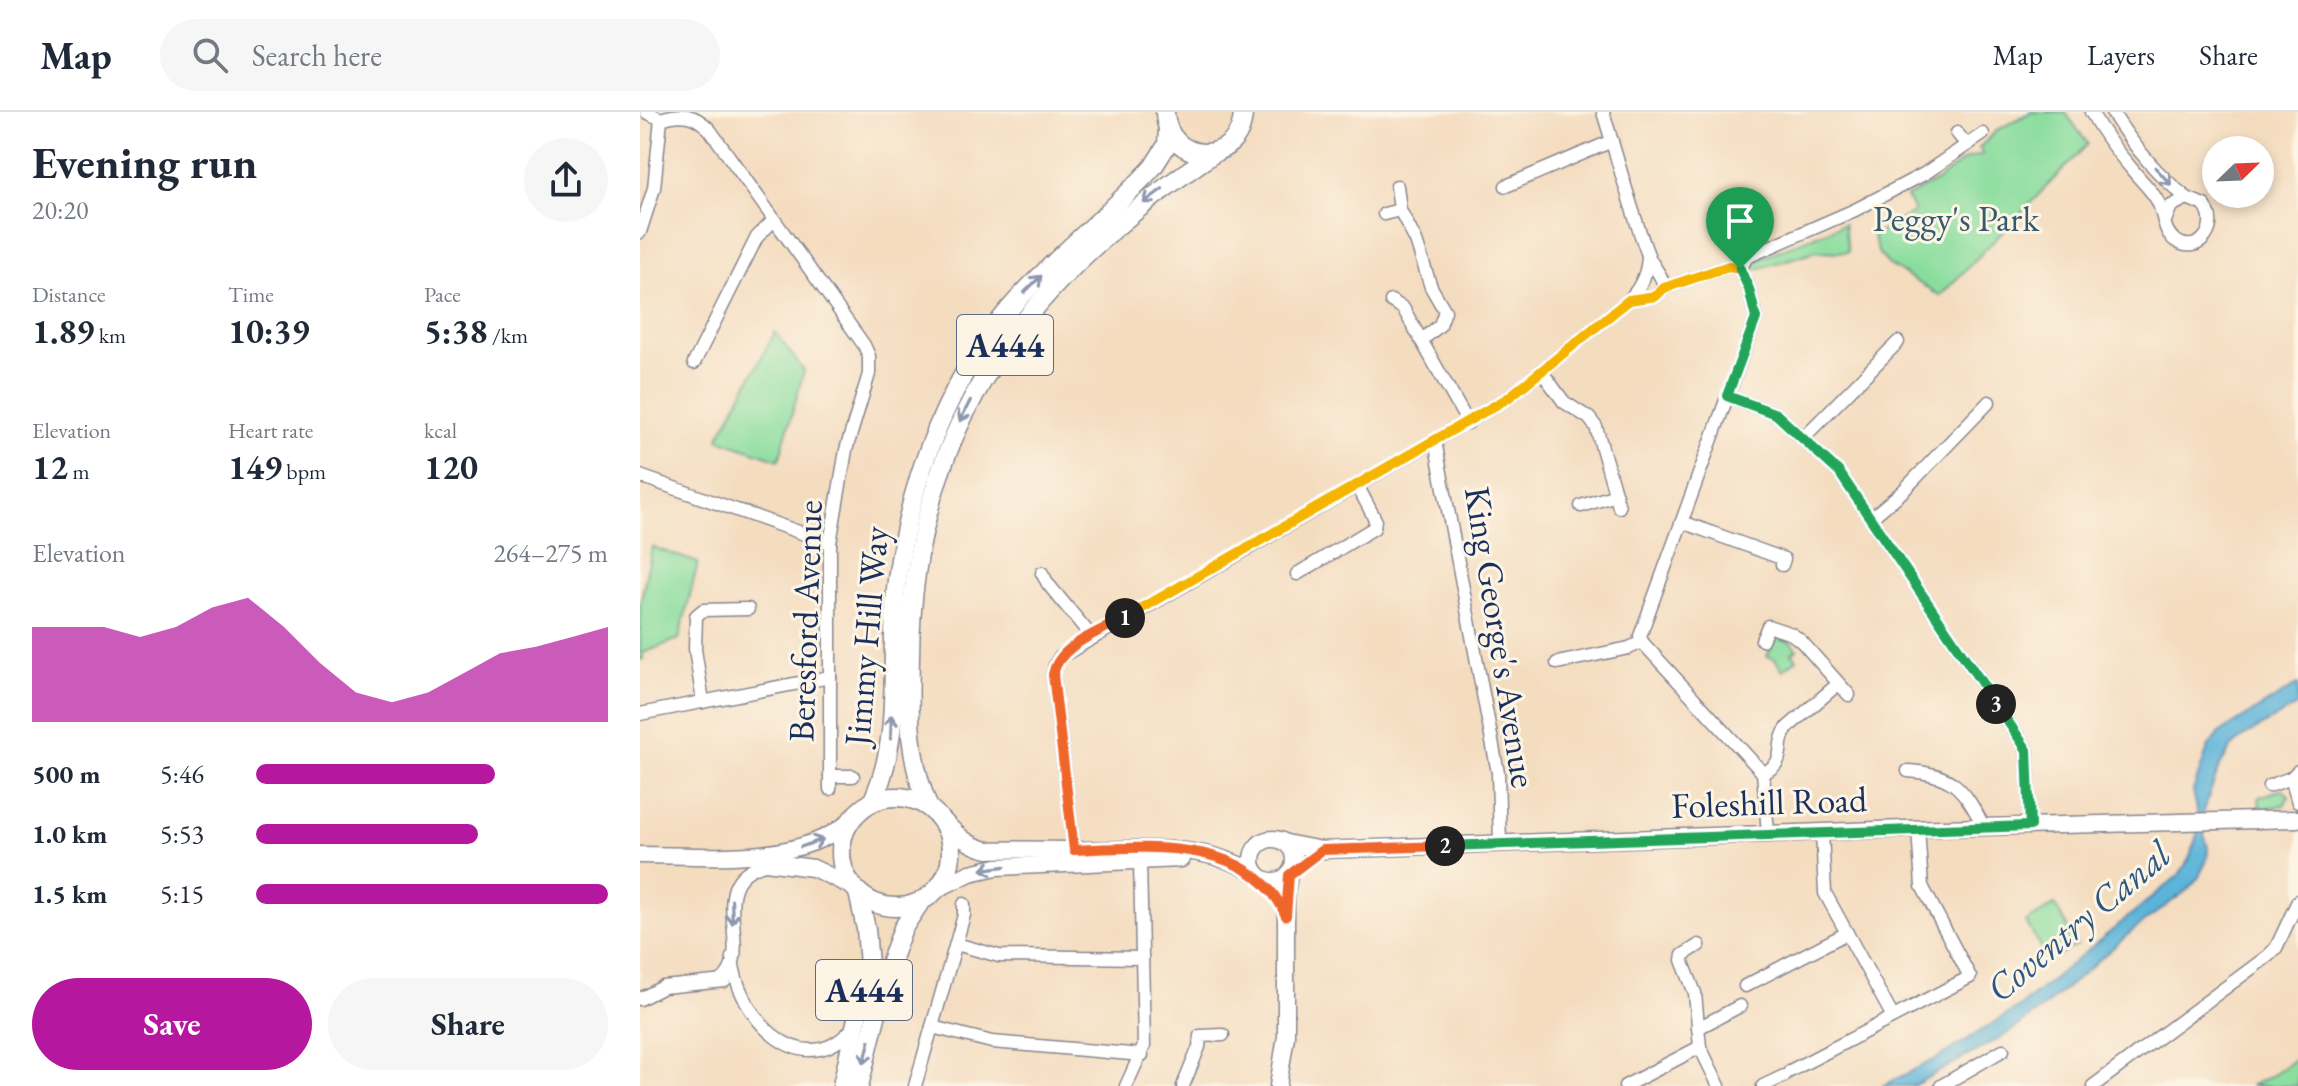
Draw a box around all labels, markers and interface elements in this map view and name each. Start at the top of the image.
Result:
search box [160,19,720,91]
text: Map [40,31,112,80]
icon: search [188,33,232,77]
text: Search here [252,36,382,75]
text: Map [1993,37,2043,73]
text: Layers [2087,37,2155,73]
text: Share [2199,37,2258,73]
text: Evening run [32,134,257,191]
north arrow [2202,136,2274,208]
map controls [2202,136,2274,208]
button: share [524,138,608,222]
one-way arrow [2153,166,2171,186]
one-way arrow [1143,187,1164,204]
pin [1706,187,1774,269]
text: 20:20 [32,193,88,227]
park label: Peggy's Park [1873,195,2040,242]
icon: arrive [1718,199,1762,243]
one-way arrow [1023,275,1042,294]
text: Distance [32,280,105,309]
text: Time [228,280,274,309]
text: Pace [424,280,461,309]
text: 1.89 [32,309,94,353]
text: 10:39 [228,309,310,353]
text: 5:38 [424,309,488,353]
road number: A444 [957,315,1053,375]
text: km [94,321,126,350]
text: /km [488,321,528,350]
one-way arrow [957,399,973,423]
text: Elevation [32,416,111,445]
text: Heart rate [228,416,313,445]
text: kcal [424,416,457,445]
text: 12 [32,445,68,489]
text: 149 [228,445,282,489]
text: 120 [424,445,478,489]
text: m [68,457,90,486]
text: bpm [282,457,326,486]
street label: King George's Avenue [1454,483,1548,791]
street label: Beresford Avenue [777,499,833,743]
street label: Jimmy Hill Way [833,524,899,751]
text: Elevation [32,536,126,570]
text: 264–275 m [493,536,608,570]
pin: 1 [1105,598,1145,638]
text: 1 [1119,603,1131,632]
pin: 3 [1976,684,2016,724]
text: 3 [1990,689,2002,718]
one-way arrow [884,714,899,741]
text: 500 m [32,757,100,791]
text: 5:46 [160,757,204,791]
street label: Foleshill Road [1670,775,1869,829]
text: 1.0 km [32,817,107,851]
text: 5:53 [160,817,204,851]
pin: 2 [1425,826,1465,866]
water label: Coventry Canal [1976,829,2181,1012]
text: 2 [1439,831,1451,860]
one-way arrow [799,835,824,850]
one-way arrow [981,861,1006,876]
text: 1.5 km [32,877,107,911]
text: 5:15 [160,877,204,911]
one-way arrow [725,898,740,925]
road number: A444 [816,960,912,1020]
button: Save [32,978,312,1070]
button: Share [328,978,608,1070]
one-way arrow [859,1038,874,1064]

